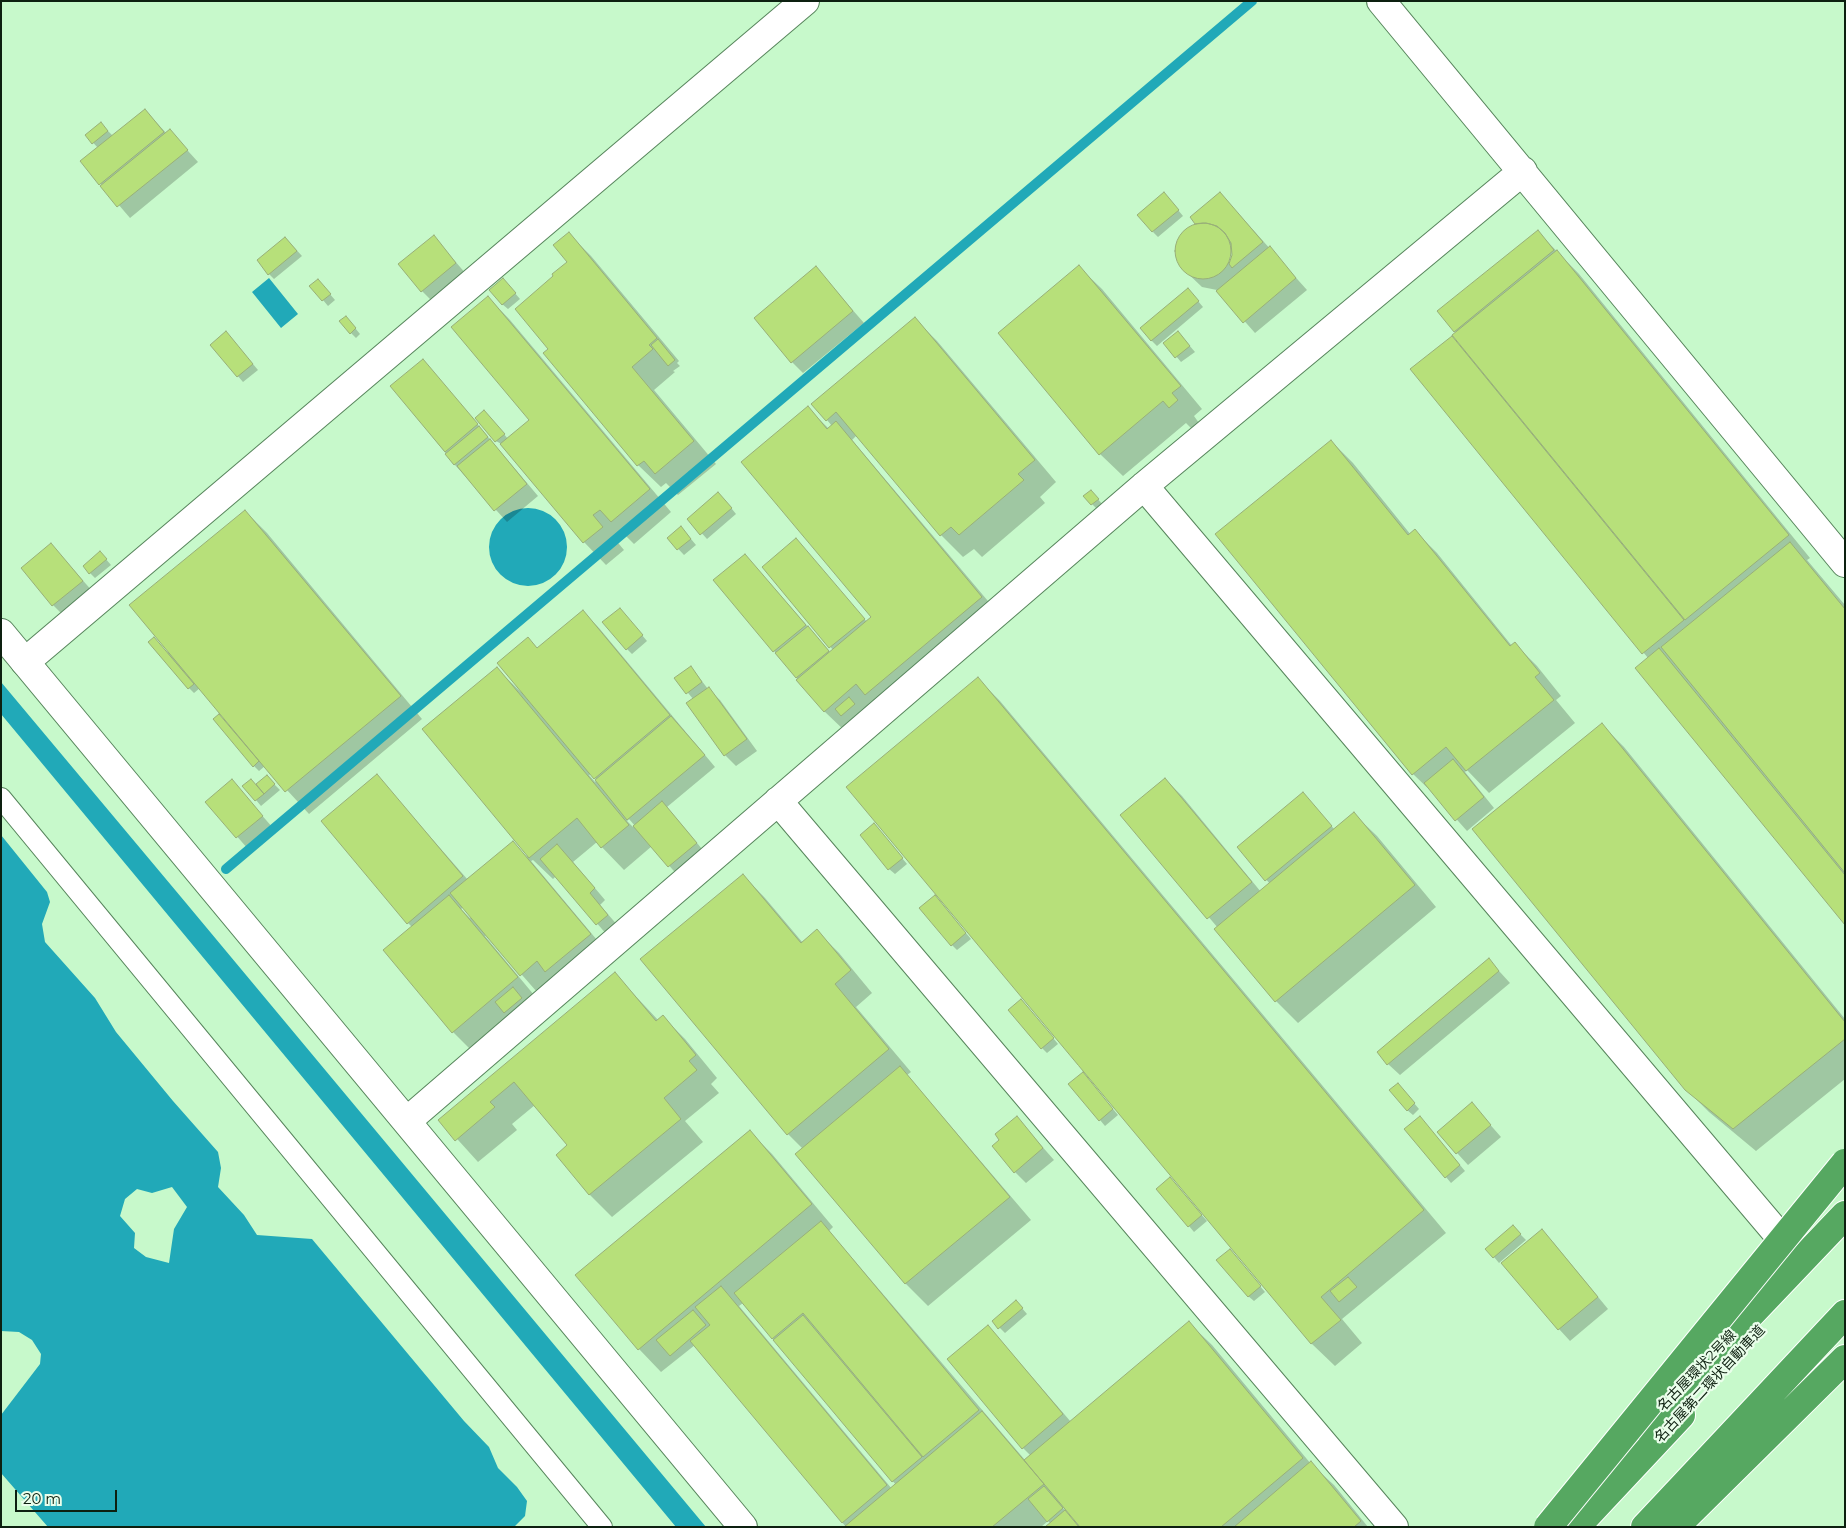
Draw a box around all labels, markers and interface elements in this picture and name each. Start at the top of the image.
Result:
street label: 名古屋第二環状自動車道 [1651,1322,1769,1446]
street label: 名古屋環状2号線 [1654,1327,1740,1415]
scale bar [18,1480,120,1512]
text: 20 m [23,1489,61,1508]

